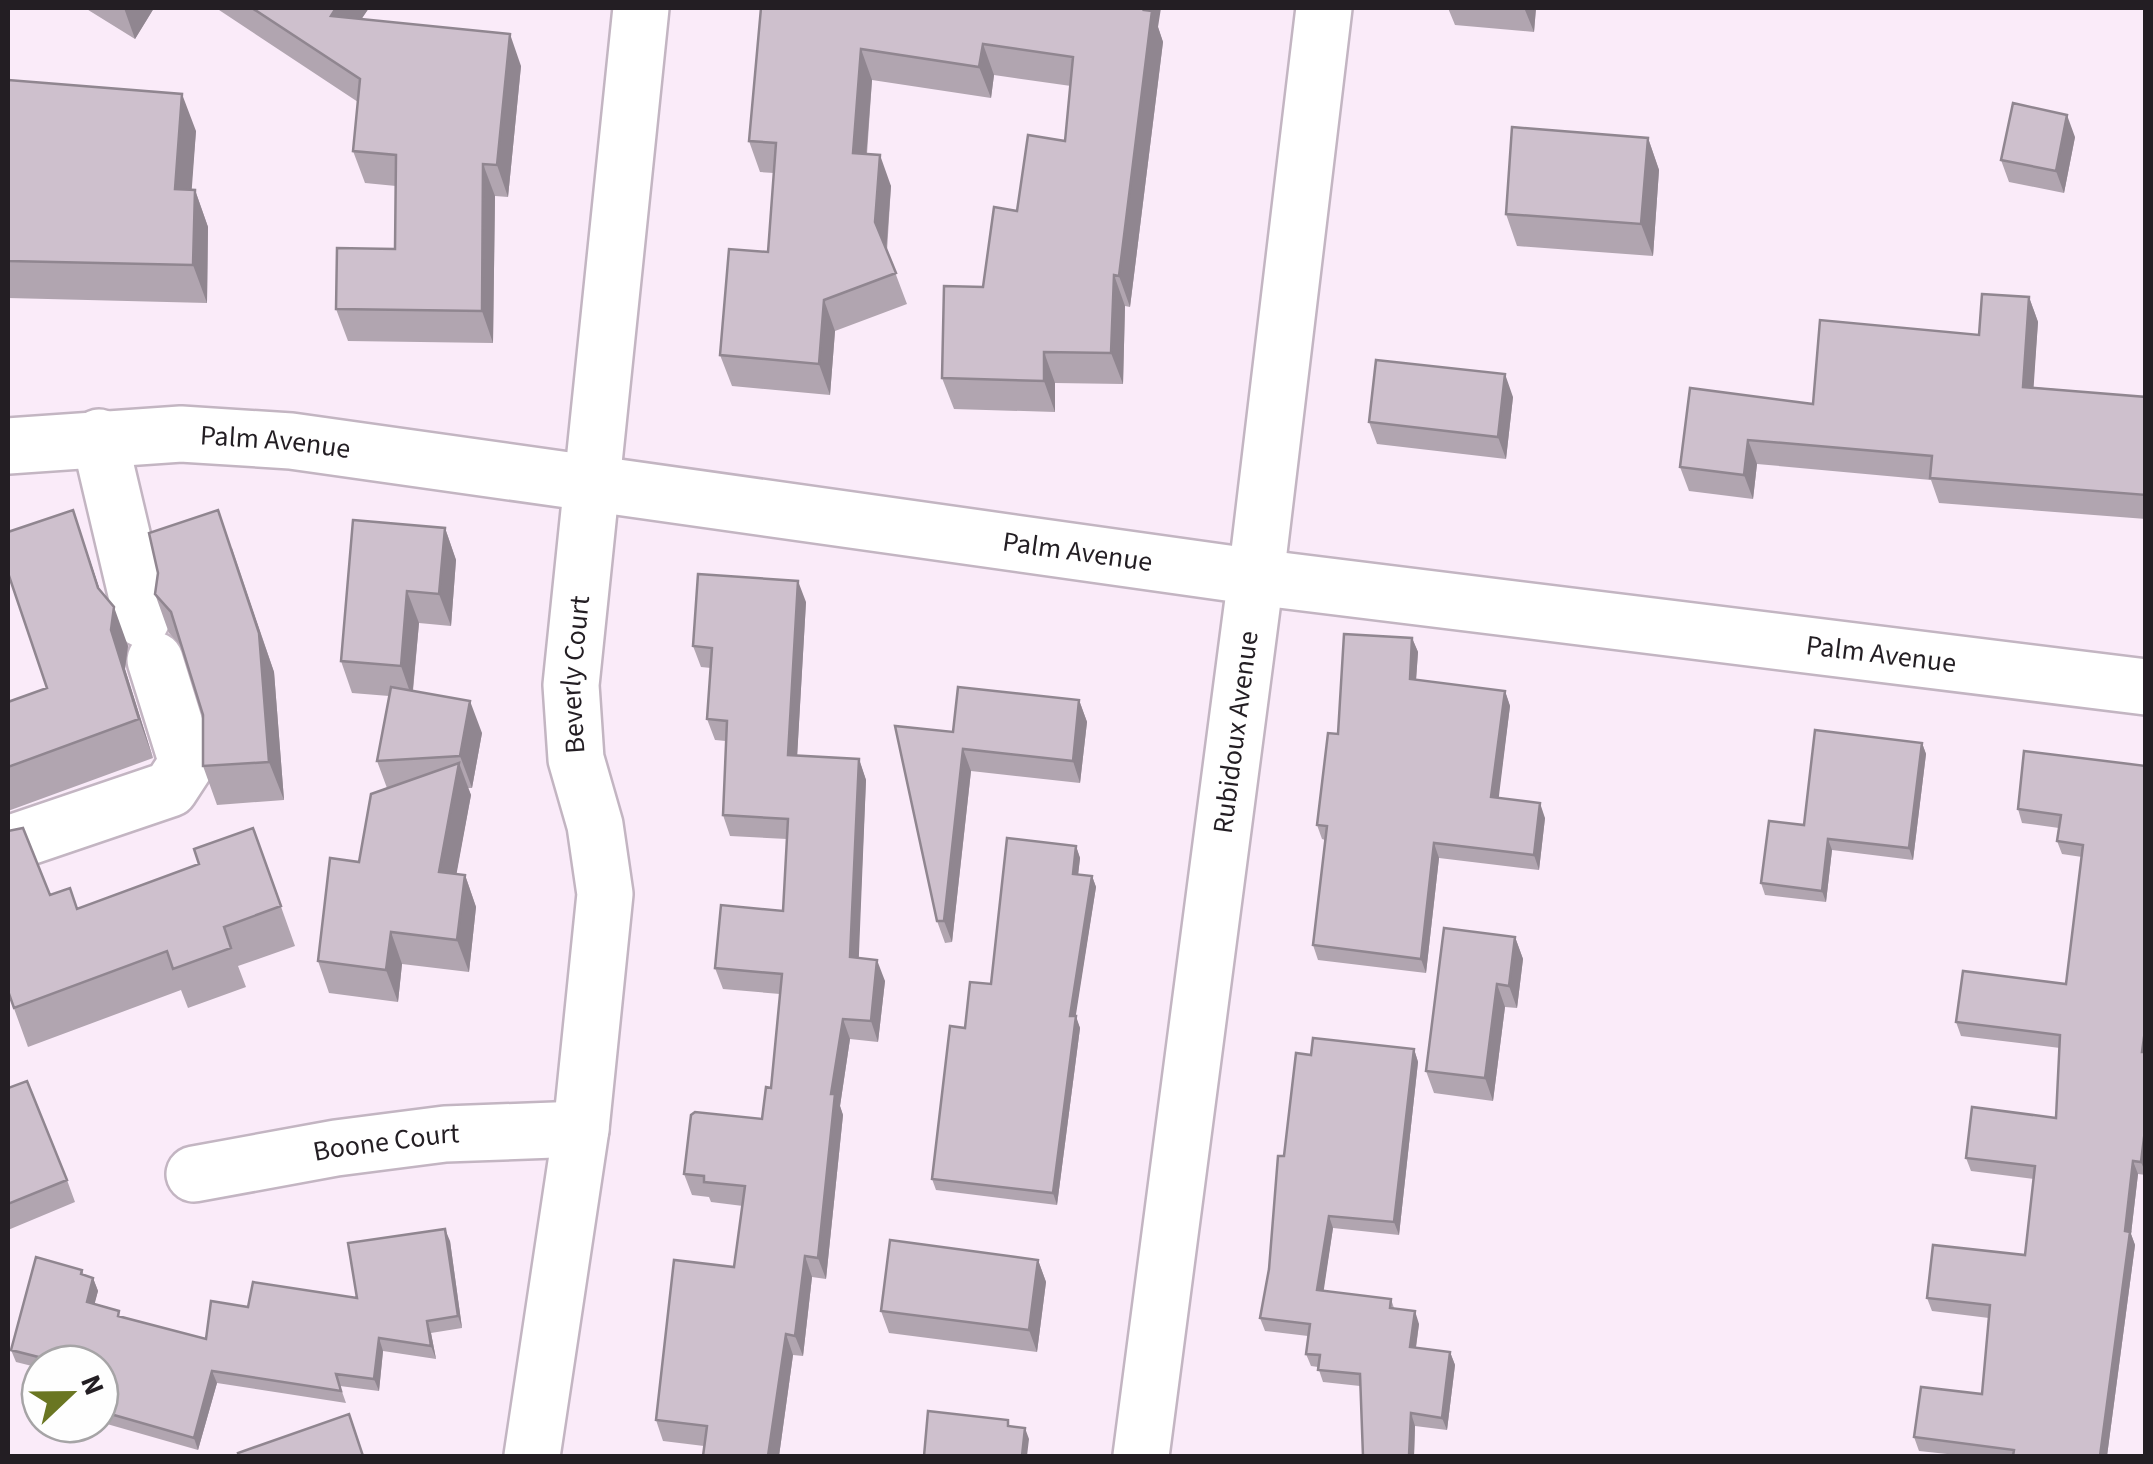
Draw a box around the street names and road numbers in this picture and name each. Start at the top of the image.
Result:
street label: Palm Avenue [199,415,353,469]
street label: Palm Avenue [1000,522,1155,582]
street label: Beverly Court [551,593,600,755]
street label: Palm Avenue [1804,625,1958,683]
street label: Rubidoux Avenue [1203,628,1269,836]
street label: Boone Court [310,1113,461,1172]

